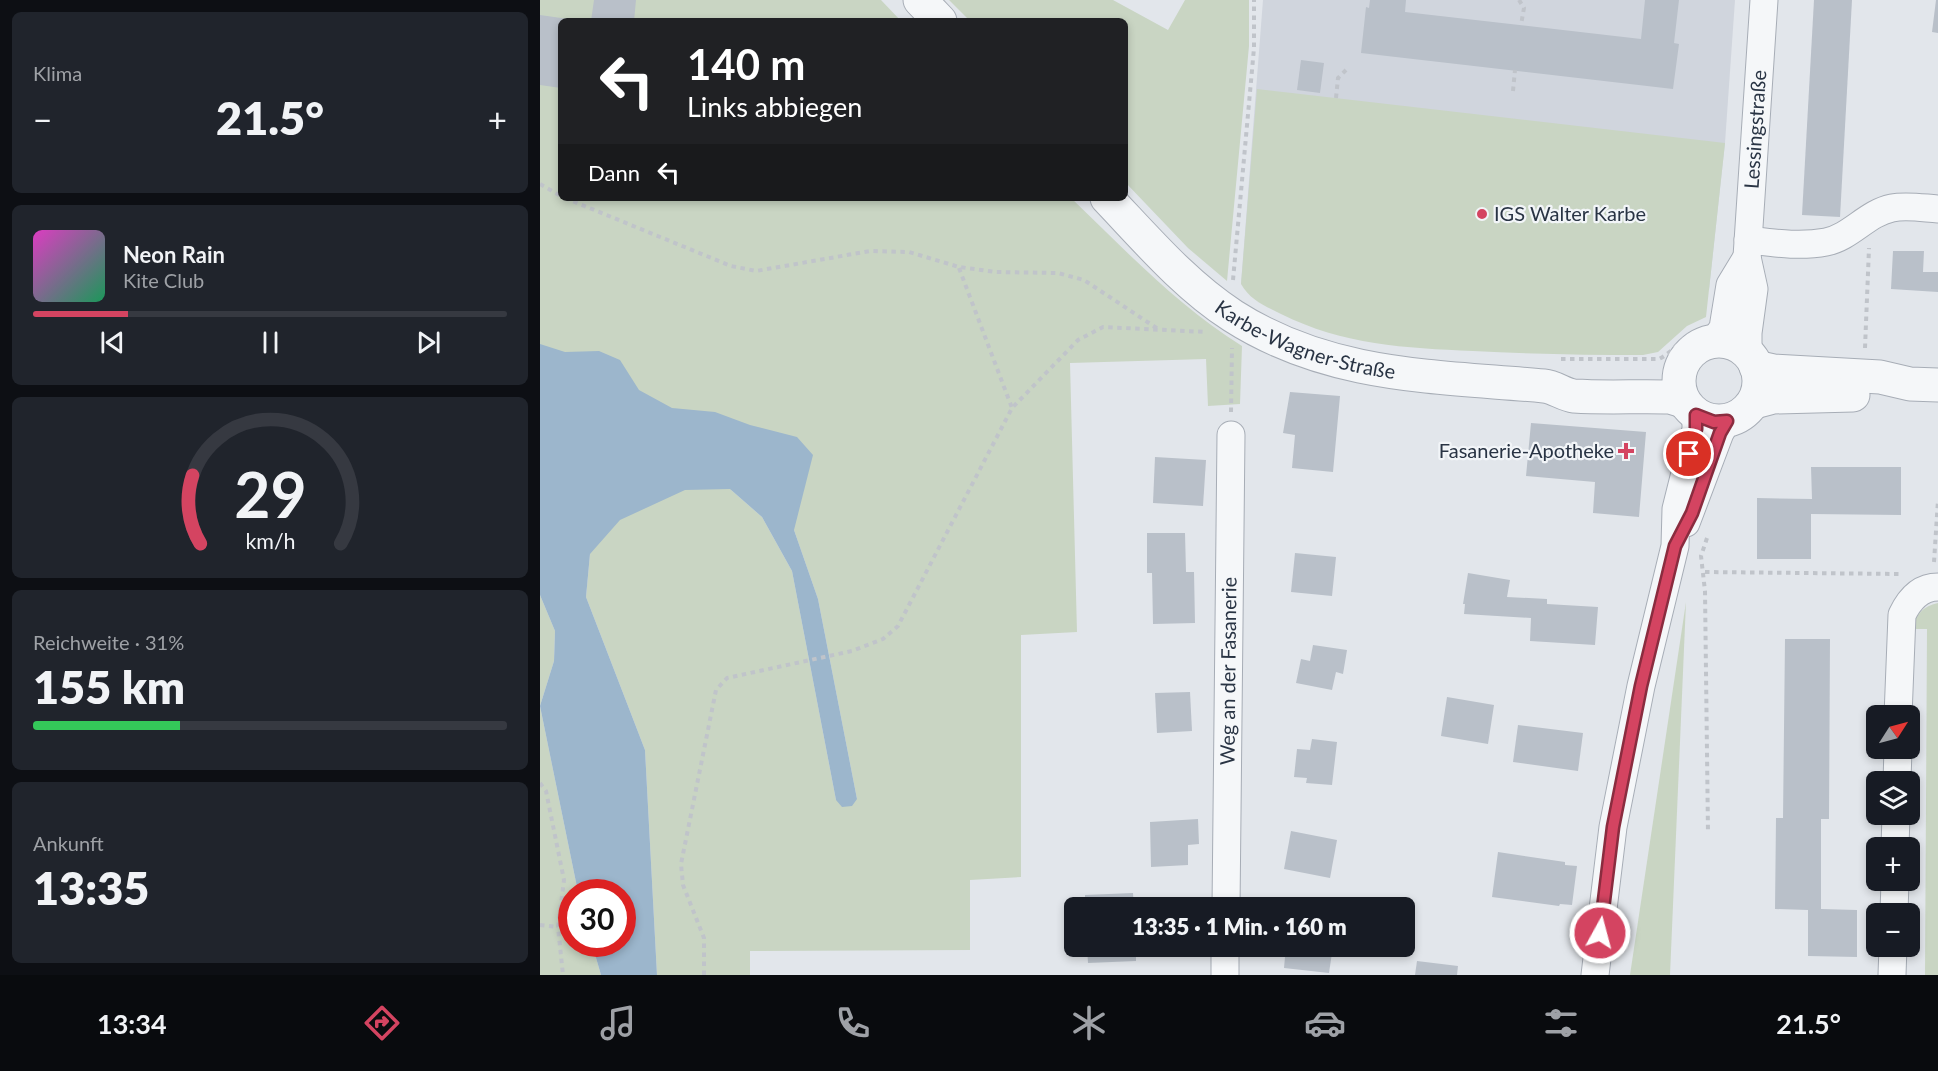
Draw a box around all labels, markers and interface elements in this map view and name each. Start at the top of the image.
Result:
text: 140 m [687,39,805,89]
icon: left [588,42,666,120]
text: Klima [33,61,82,85]
street label: Lessingstraße [1739,69,1770,190]
text: Links abbiegen [687,90,862,123]
text: 21.5° [216,91,324,145]
text: − [33,99,52,139]
text: + [488,99,507,139]
icon: left [652,156,685,189]
text: Dann [588,159,640,186]
place label: IGS Walter Karbe [1494,201,1646,225]
marker: IGS Walter Karbe [1475,207,1489,221]
text: Neon Rain [123,241,225,268]
text: Kite Club [123,268,204,292]
street label: Karbe-Wagner-Straße [1211,295,1397,383]
icon: previous [96,326,129,359]
icon: pause [254,326,287,359]
icon: next [412,326,445,359]
pin [1663,428,1714,479]
icon: arrive [1672,437,1705,470]
place label: Fasanerie-Apotheke [1439,438,1614,462]
marker: Fasanerie-Apotheke [1619,444,1633,458]
text: 29 [234,457,306,532]
text: km/h [245,529,295,555]
street label: Weg an der Fasanerie [1215,577,1241,765]
text: Reichweite · 31% [33,630,184,654]
text: 155 km [33,660,185,714]
north arrow [1866,705,1920,759]
map controls [1866,705,1920,957]
button: layers [1866,771,1920,825]
text: Ankunft [33,831,104,855]
button: + [1866,837,1920,891]
text: 13:35 [33,861,149,915]
speed limit sign: 30 [558,879,636,957]
position arrow [1568,901,1632,965]
button: − [1866,903,1920,957]
text: 13:35 · 1 Min. · 160 m [1132,913,1347,940]
icon: directions [361,1002,403,1044]
icon: music [597,1002,639,1044]
icon: phone [832,1002,874,1044]
icon: climate [1068,1002,1110,1044]
icon: car [1304,1002,1346,1044]
icon: filters [1540,1002,1582,1044]
text: 13:34 [97,1007,167,1040]
text: 21.5° [1776,1007,1841,1040]

